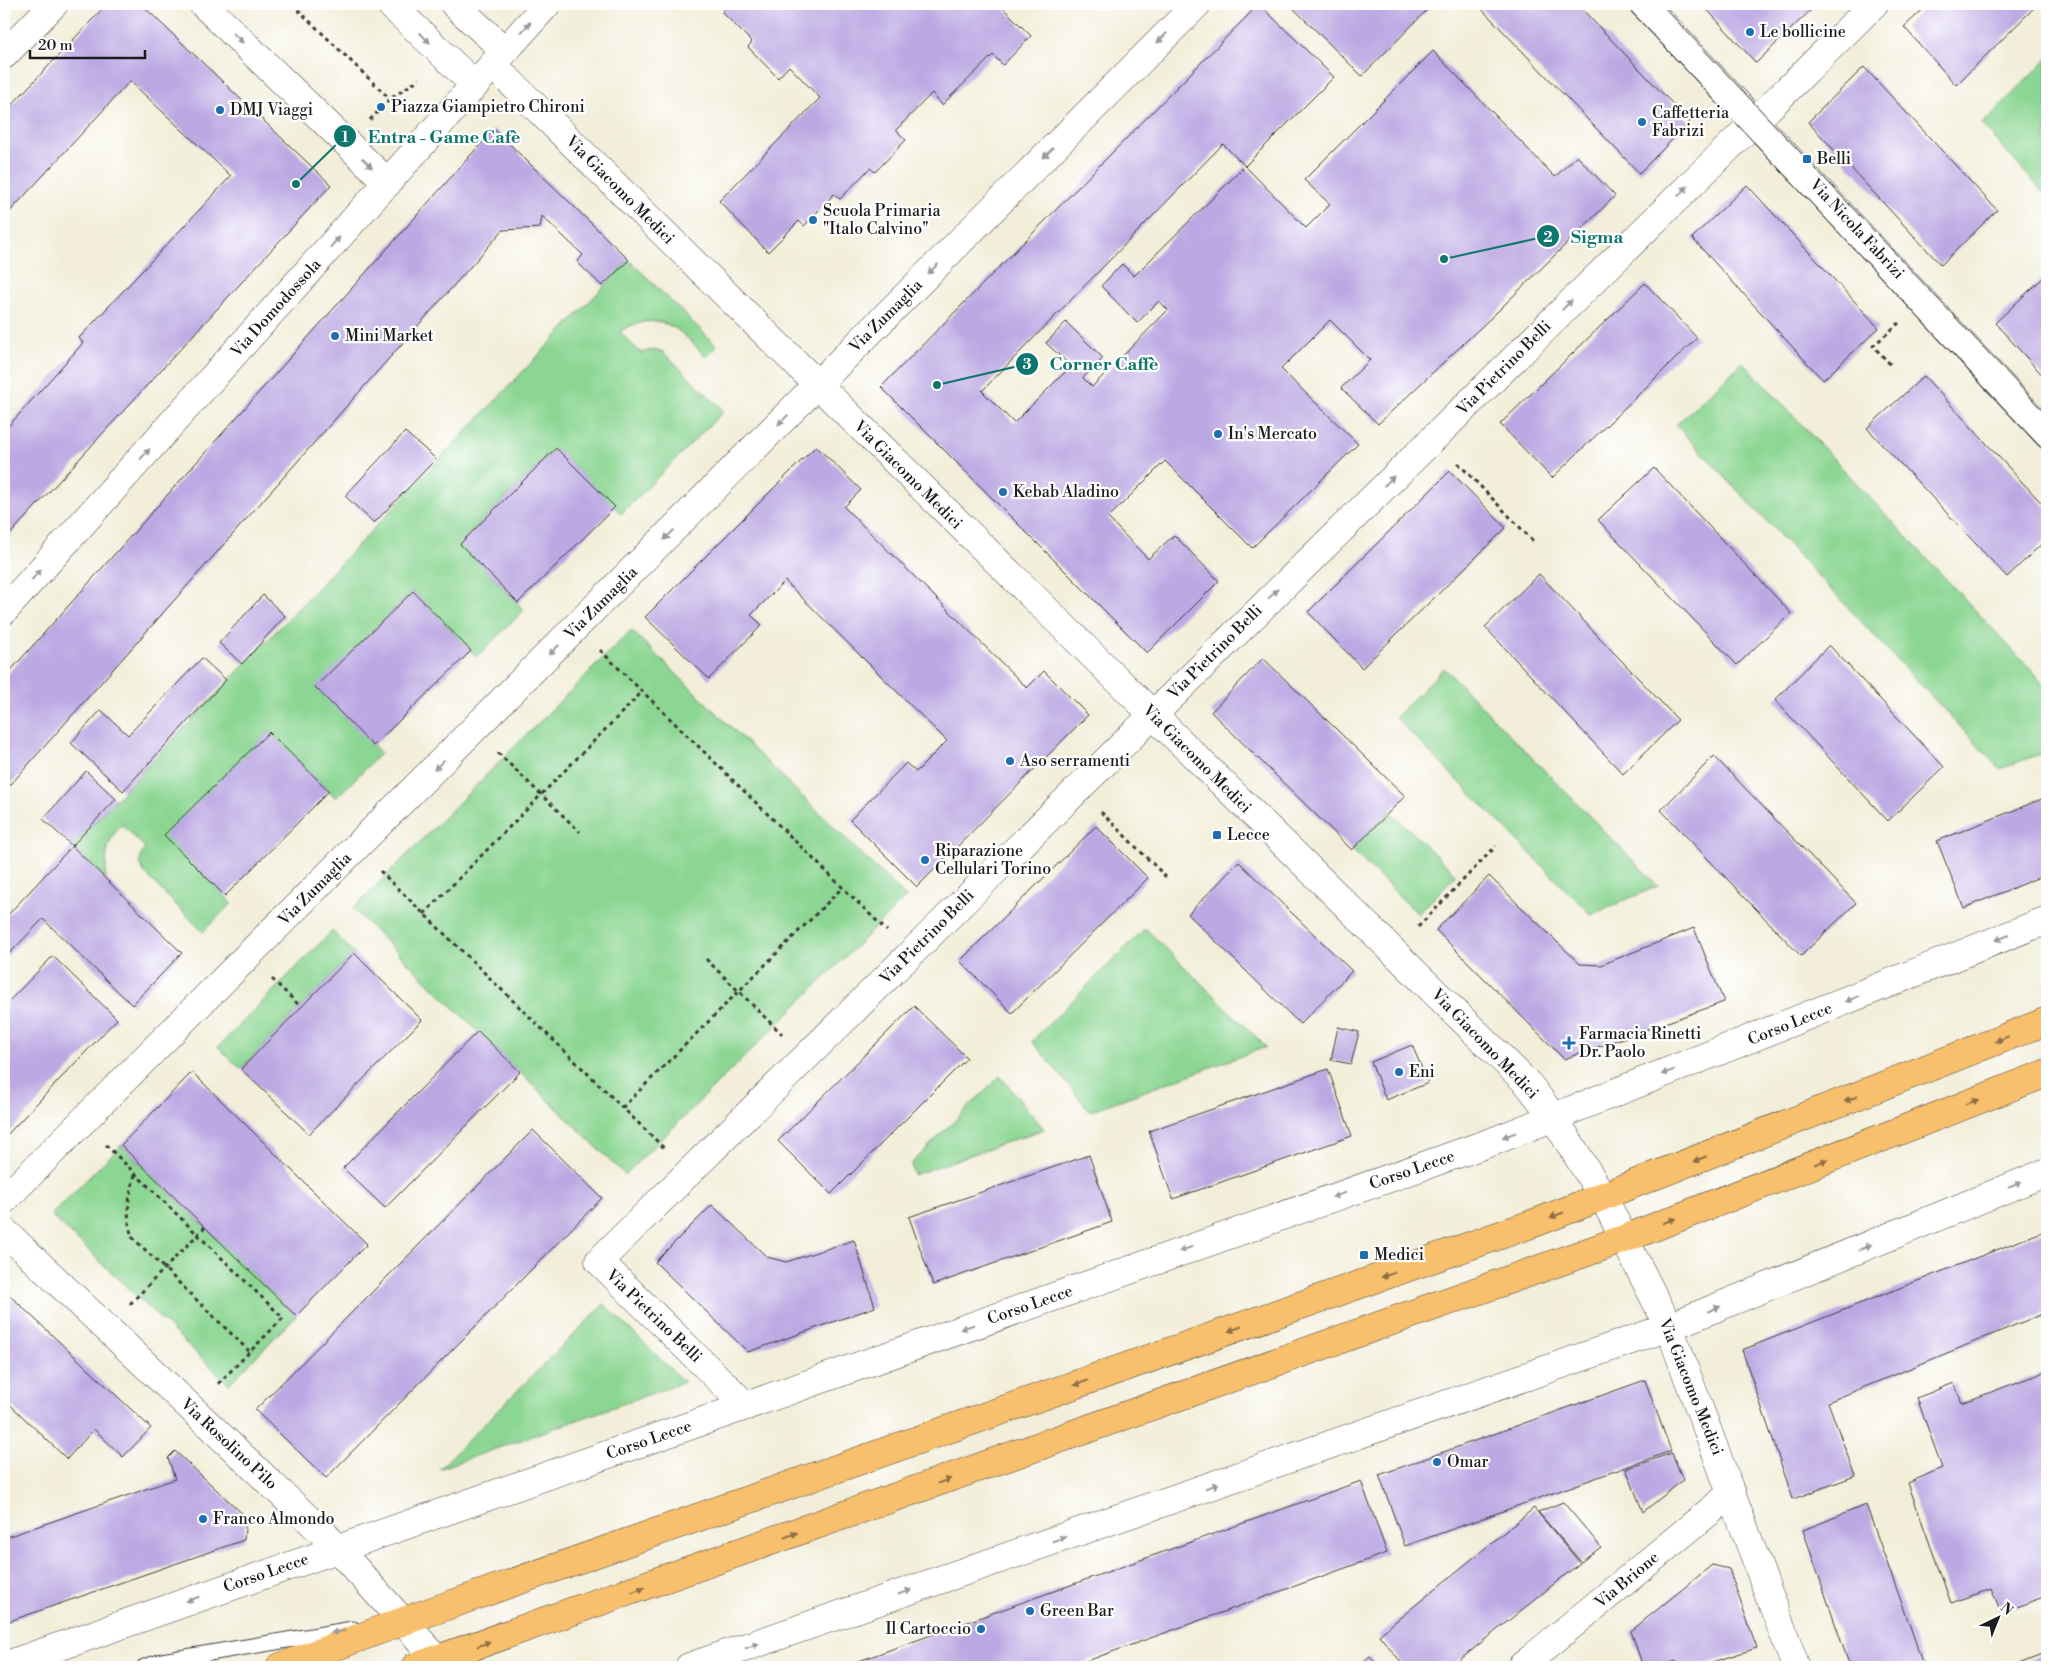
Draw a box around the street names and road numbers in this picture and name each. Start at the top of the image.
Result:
street label: Via Giacomo Medici [561,131,679,249]
street label: Via Nicola Fabrizi [1805,174,1909,283]
street label: Via Domodossola [226,254,326,362]
street label: Via Zumaglia [845,275,927,357]
street label: Via Pietrino Belli [1452,317,1555,420]
street label: Via Giacomo Medici [849,416,967,534]
street label: Via Zumaglia [560,562,642,644]
street label: Via Pietrino Belli [1163,601,1266,704]
street label: Via Giacomo Medici [1138,700,1256,818]
street label: Via Zumaglia [274,848,356,930]
street label: Via Pietrino Belli [875,886,978,989]
street label: Via Giacomo Medici [1427,984,1543,1103]
street label: Corso Lecce [1745,998,1835,1050]
street label: Corso Lecce [1367,1146,1457,1194]
street label: Via Pietrino Belli [601,1264,706,1367]
street label: Corso Lecce [985,1281,1075,1329]
street label: Via Giacomo Medici [1654,1315,1728,1458]
street label: Via Rosolino Pilo [176,1393,282,1494]
street label: Corso Lecce [604,1416,694,1464]
street label: Via Brione [1590,1547,1663,1613]
street label: Corso Lecce [221,1549,311,1597]

